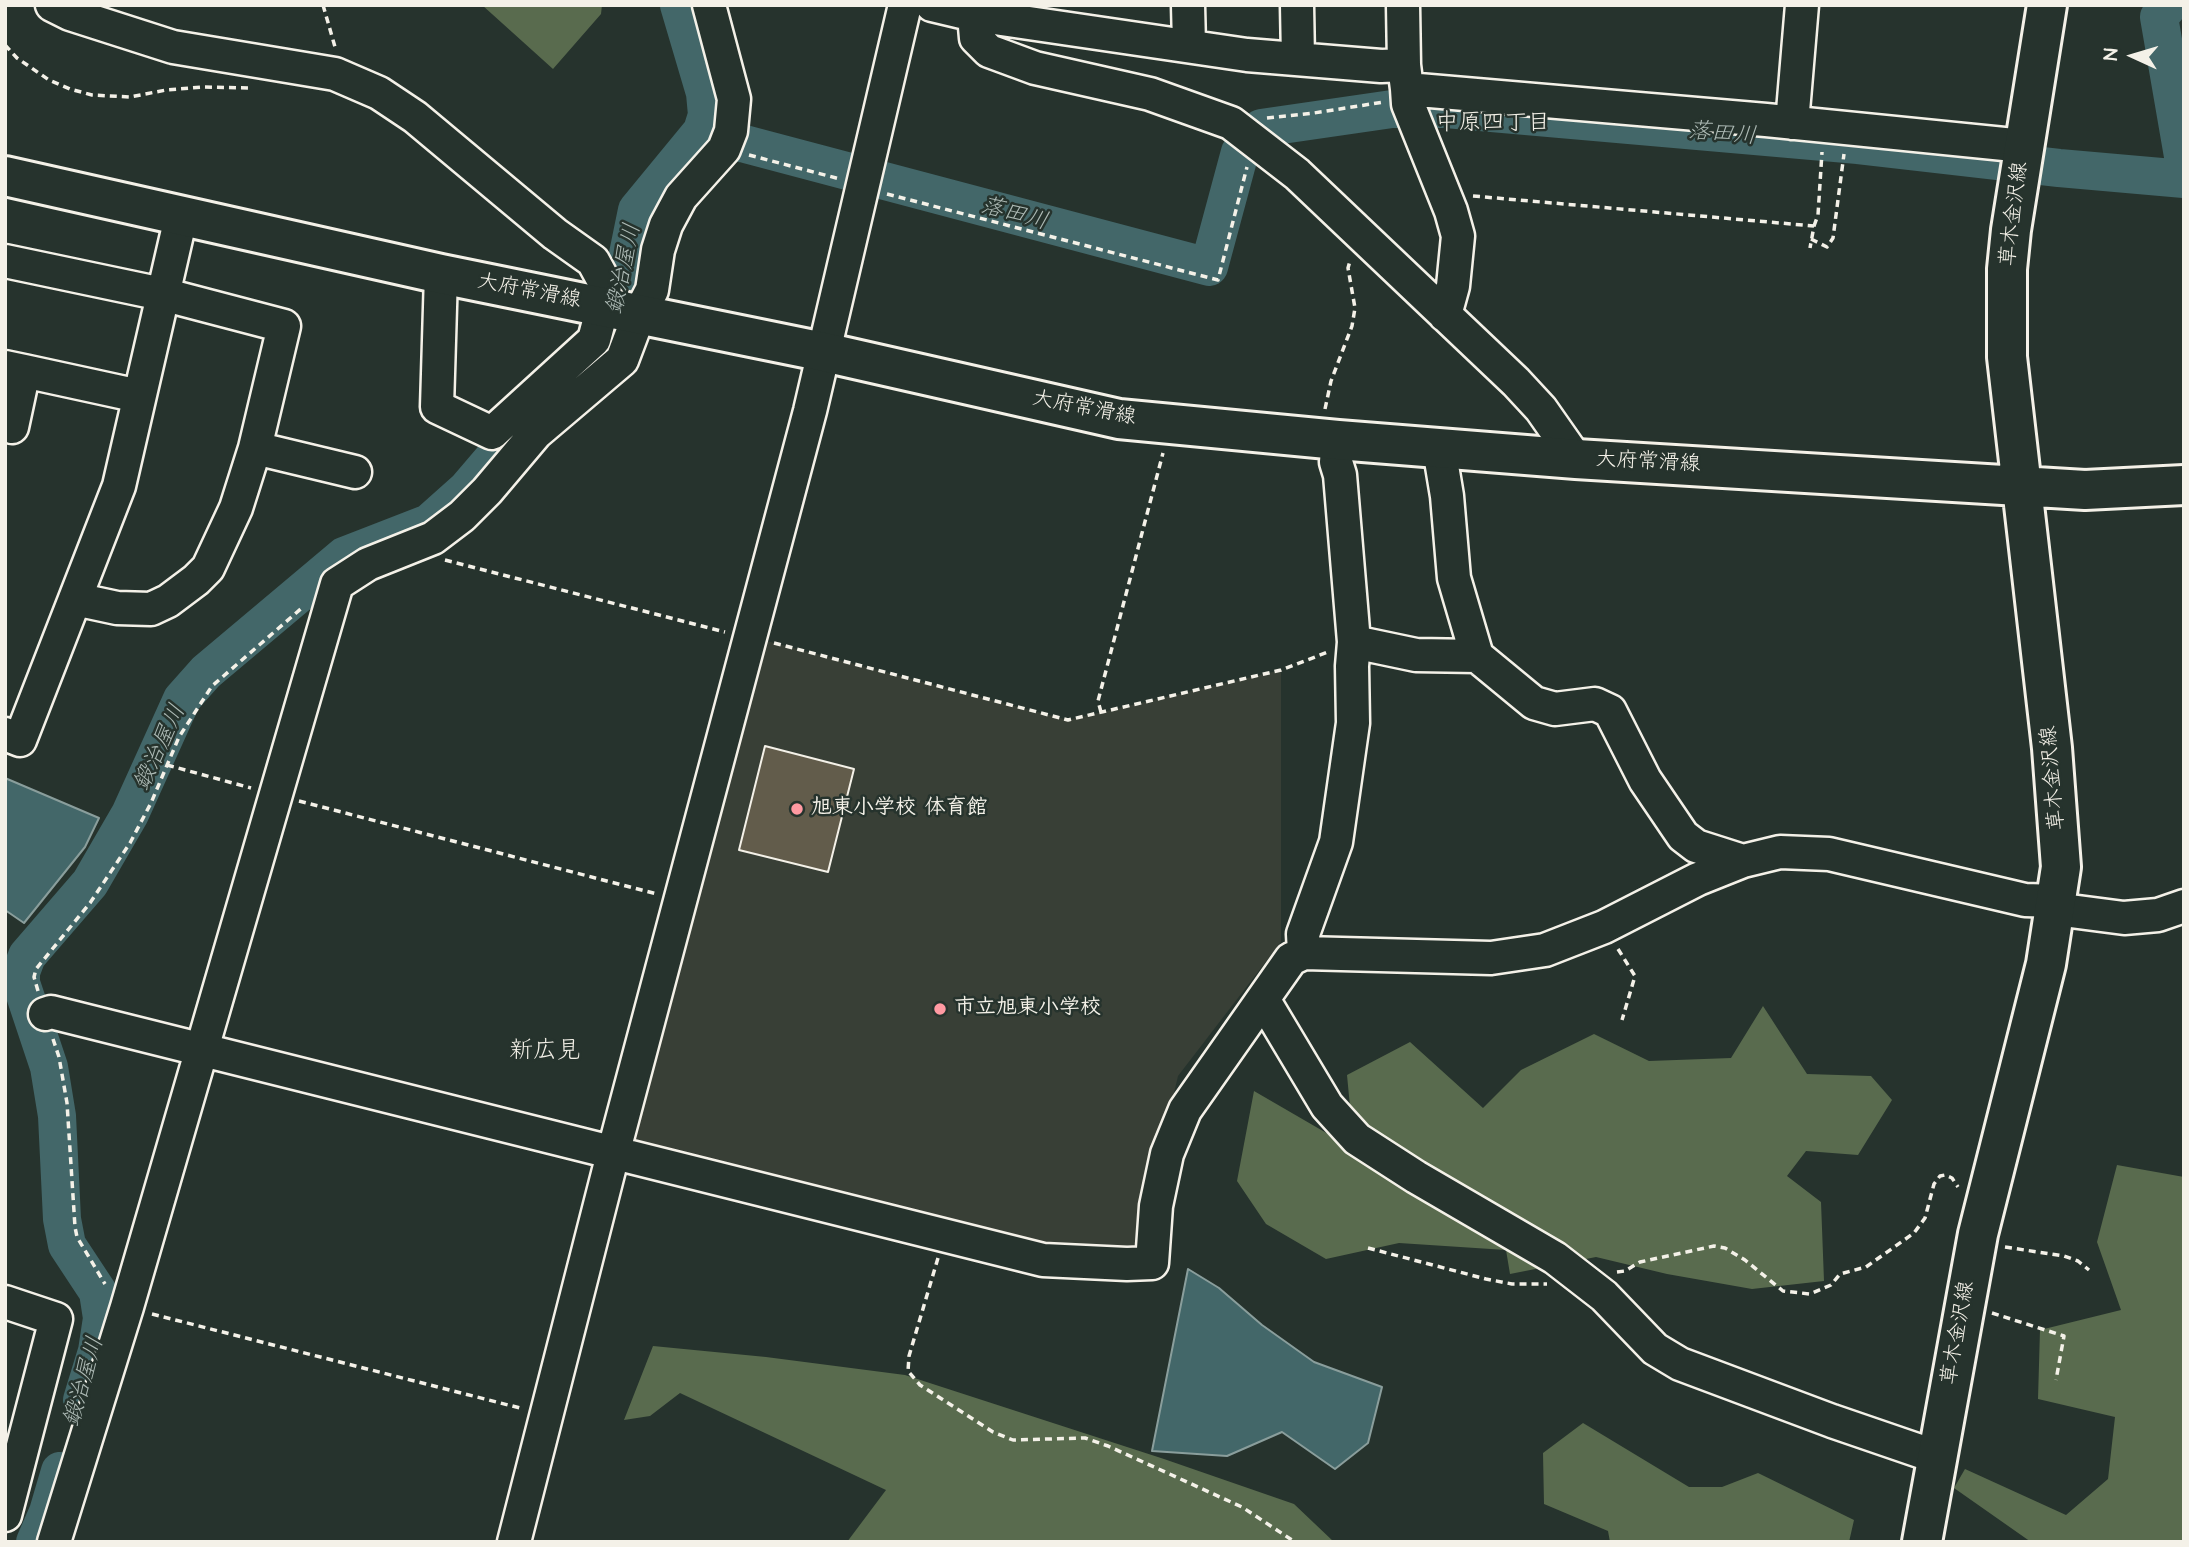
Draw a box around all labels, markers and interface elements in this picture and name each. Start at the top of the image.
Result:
north arrow [2098,21,2168,91]
text: N [2098,48,2125,61]
district label: 中原四丁目 [1436,110,1550,138]
water label: 落田川 [1686,118,1758,152]
street label: 草木金沢線 [1996,160,2034,268]
water label: 落田川 [977,193,1051,237]
water label: 鍛治屋川 [602,221,648,317]
street label: 大府常滑線 [475,270,583,314]
street label: 大府常滑線 [1030,387,1138,431]
street label: 大府常滑線 [1595,448,1701,478]
water label: 鍛治屋川 [129,700,193,796]
street label: 草木金沢線 [2037,725,2071,831]
place label: 旭東小学校 体育館 [811,796,987,822]
marker: 旭東小学校 体育館 [789,801,805,817]
place label: 市立旭東小学校 [954,996,1101,1022]
marker: 市立旭東小学校 [932,1001,948,1017]
district label: 新広見 [509,1038,581,1066]
street label: 草木金沢線 [1937,1279,1981,1387]
water label: 鍛治屋川 [59,1334,111,1430]

